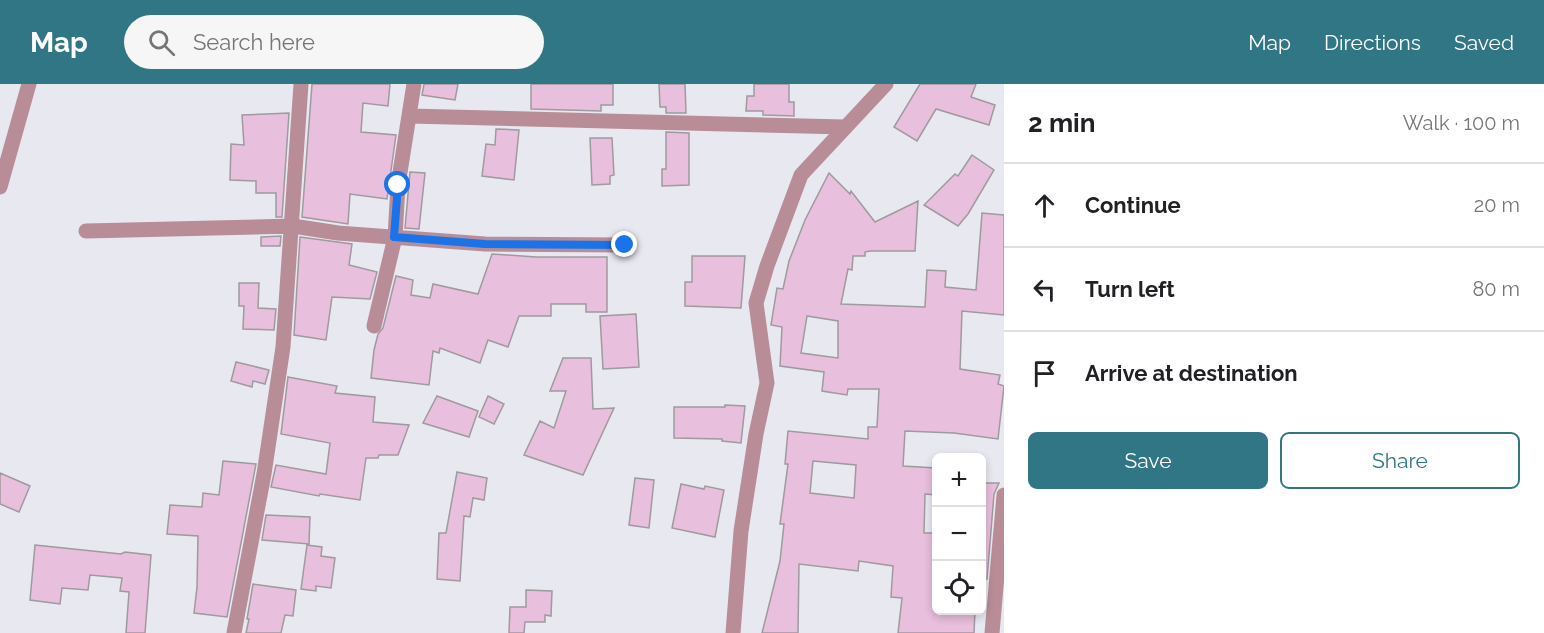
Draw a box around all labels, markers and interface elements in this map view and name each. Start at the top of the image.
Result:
search box [124,15,544,69]
text: Map [30,26,88,59]
icon: search [145,26,178,59]
text: Search here [193,29,315,55]
text: Map [1248,30,1291,55]
text: Directions [1324,30,1421,55]
text: Saved [1454,30,1514,55]
text: 2 min [1028,108,1095,138]
text: Walk · 100 m [1403,111,1520,135]
route start [384,171,410,197]
icon: ahead [1028,189,1061,222]
text: Continue [1085,192,1181,218]
text: 20 m [1474,193,1520,217]
route end [611,231,637,257]
icon: left [1028,273,1061,306]
text: Turn left [1085,276,1175,302]
text: 80 m [1472,277,1520,301]
icon: arrive [1028,357,1061,390]
text: Arrive at destination [1085,360,1298,386]
button: Save [1028,432,1268,489]
button: Share [1280,432,1520,489]
map controls [932,453,986,615]
button: + [932,453,986,507]
button: − [932,507,986,561]
button: locate [932,561,986,615]

